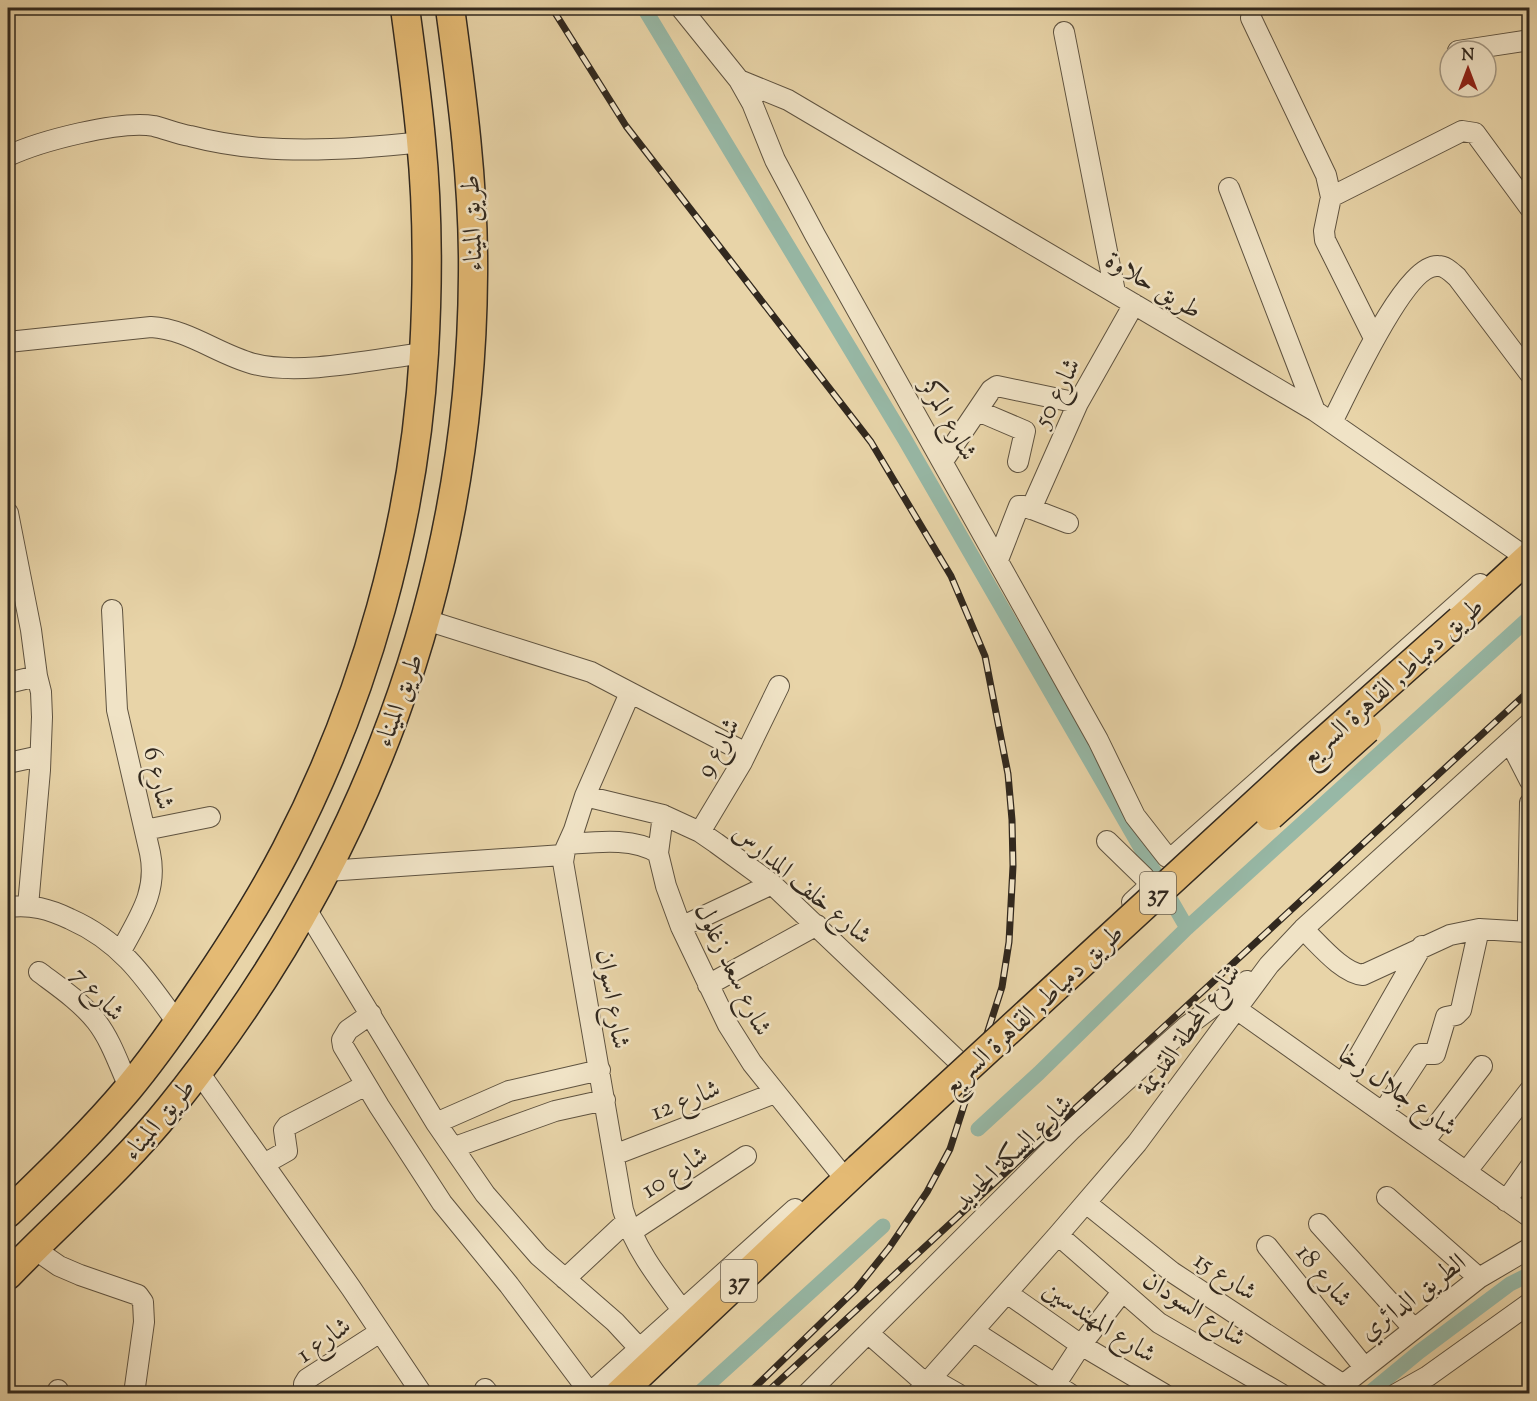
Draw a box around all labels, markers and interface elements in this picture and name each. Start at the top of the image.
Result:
north arrow [1438,39,1498,99]
text: N [1462,45,1475,68]
street label: طريق الميناء [453,174,494,272]
street label: طريق حلاوة [1097,243,1208,330]
street label: شارع 50 [1024,352,1092,436]
street label: شارع المركز [908,370,986,468]
street label: طريق دمياط, القاهرة السريع [1292,590,1495,778]
street label: طريق الميناء [366,649,434,753]
street label: شارع 9 [688,712,752,785]
street label: شارع 6 [131,743,183,814]
street label: شارع خلف المدارس [723,815,879,955]
road number: 37 [1140,872,1176,914]
street label: شارع سعد زغلول [683,897,780,1043]
street label: طريق دمياط, القاهرة السريع [934,916,1135,1107]
street label: شارع اسوان [584,947,638,1052]
street label: شارع المحطة القديمة [1129,956,1252,1105]
street label: شارع 7 [61,959,132,1031]
street label: شارع جلال رخا [1329,1037,1464,1148]
street label: شارع 12 [646,1071,726,1132]
street label: طريق الميناء [115,1072,205,1169]
street label: شارع السكة الحديد [946,1087,1082,1221]
street label: شارع 10 [635,1138,717,1209]
street label: شارع 18 [1285,1237,1360,1317]
street label: شارع 15 [1185,1243,1263,1312]
street label: الطريق الدائري [1352,1245,1475,1351]
road number: 37 [721,1260,757,1302]
street label: شارع السودان [1134,1263,1253,1358]
street label: شارع المهندسين [1034,1273,1163,1375]
street label: شارع 1 [289,1309,360,1374]

